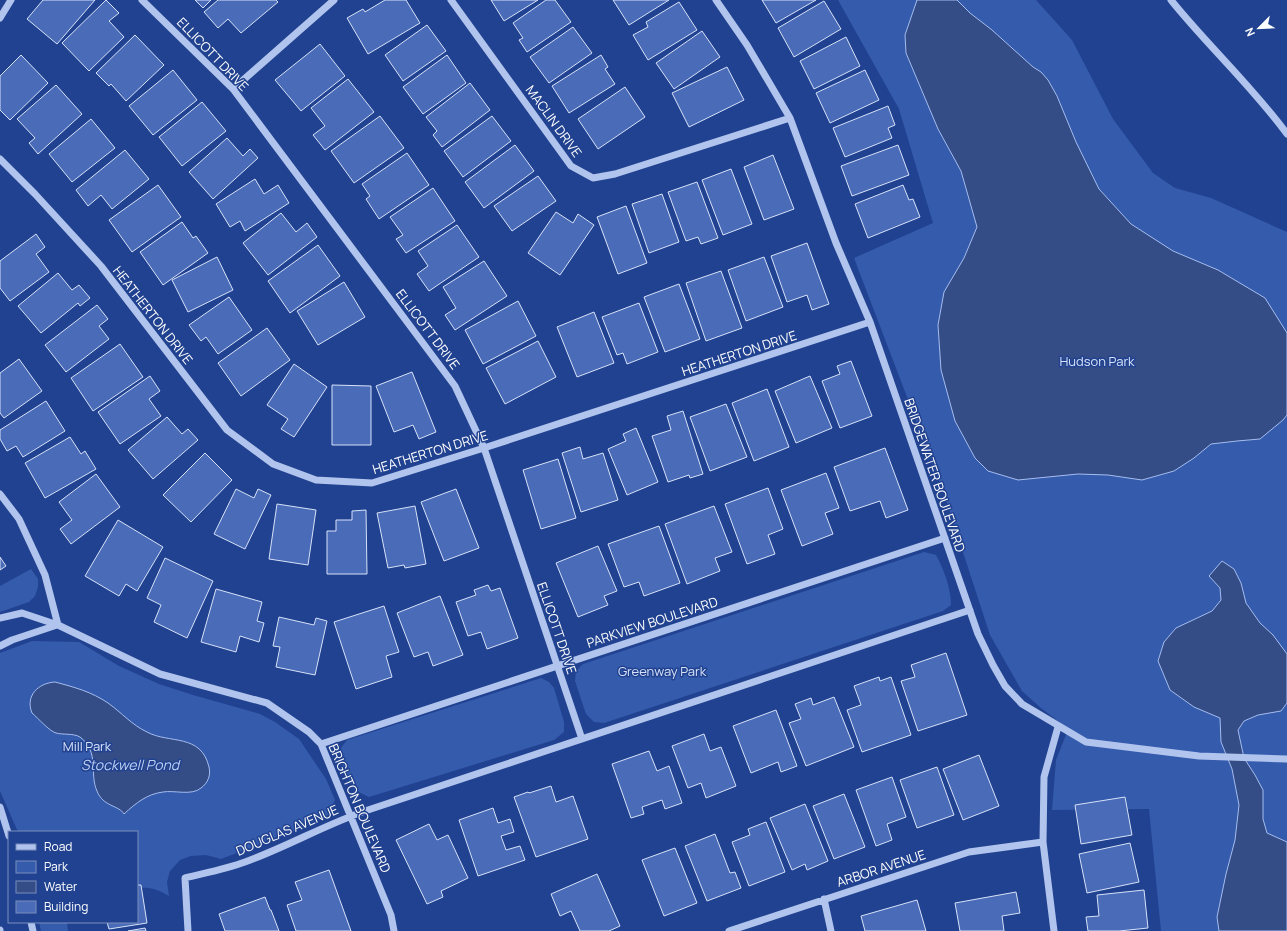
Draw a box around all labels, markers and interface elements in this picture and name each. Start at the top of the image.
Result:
north arrow [1239,8,1279,48]
street label: ELLICOTT DRIVE [173,13,253,95]
text: N [1241,26,1258,39]
street label: MACLIN DRIVE [522,81,586,161]
street label: HEATHERTON DRIVE [109,262,197,368]
street label: ELLICOTT DRIVE [392,285,464,373]
street label: HEATHERTON DRIVE [679,326,799,380]
park label: Hudson Park [1059,352,1135,370]
street label: BRIDGEWATER BOULEVARD [900,396,970,555]
street label: HEATHERTON DRIVE [370,426,490,478]
street label: ELLICOTT DRIVE [533,580,581,676]
street label: PARKVIEW BOULEVARD [584,592,720,652]
park label: Greenway Park [618,662,707,680]
park label: Mill Park [63,737,112,755]
street label: BRIGHTON BOULEVARD [325,741,395,876]
water label: Stockwell Pond [81,755,181,774]
street label: DOUGLAS AVENUE [233,800,341,860]
legend [8,831,138,923]
text: Road [44,838,72,855]
street label: ARBOR AVENUE [834,845,928,891]
text: Park [44,858,69,875]
text: Water [44,878,78,895]
text: Building [44,898,88,915]

